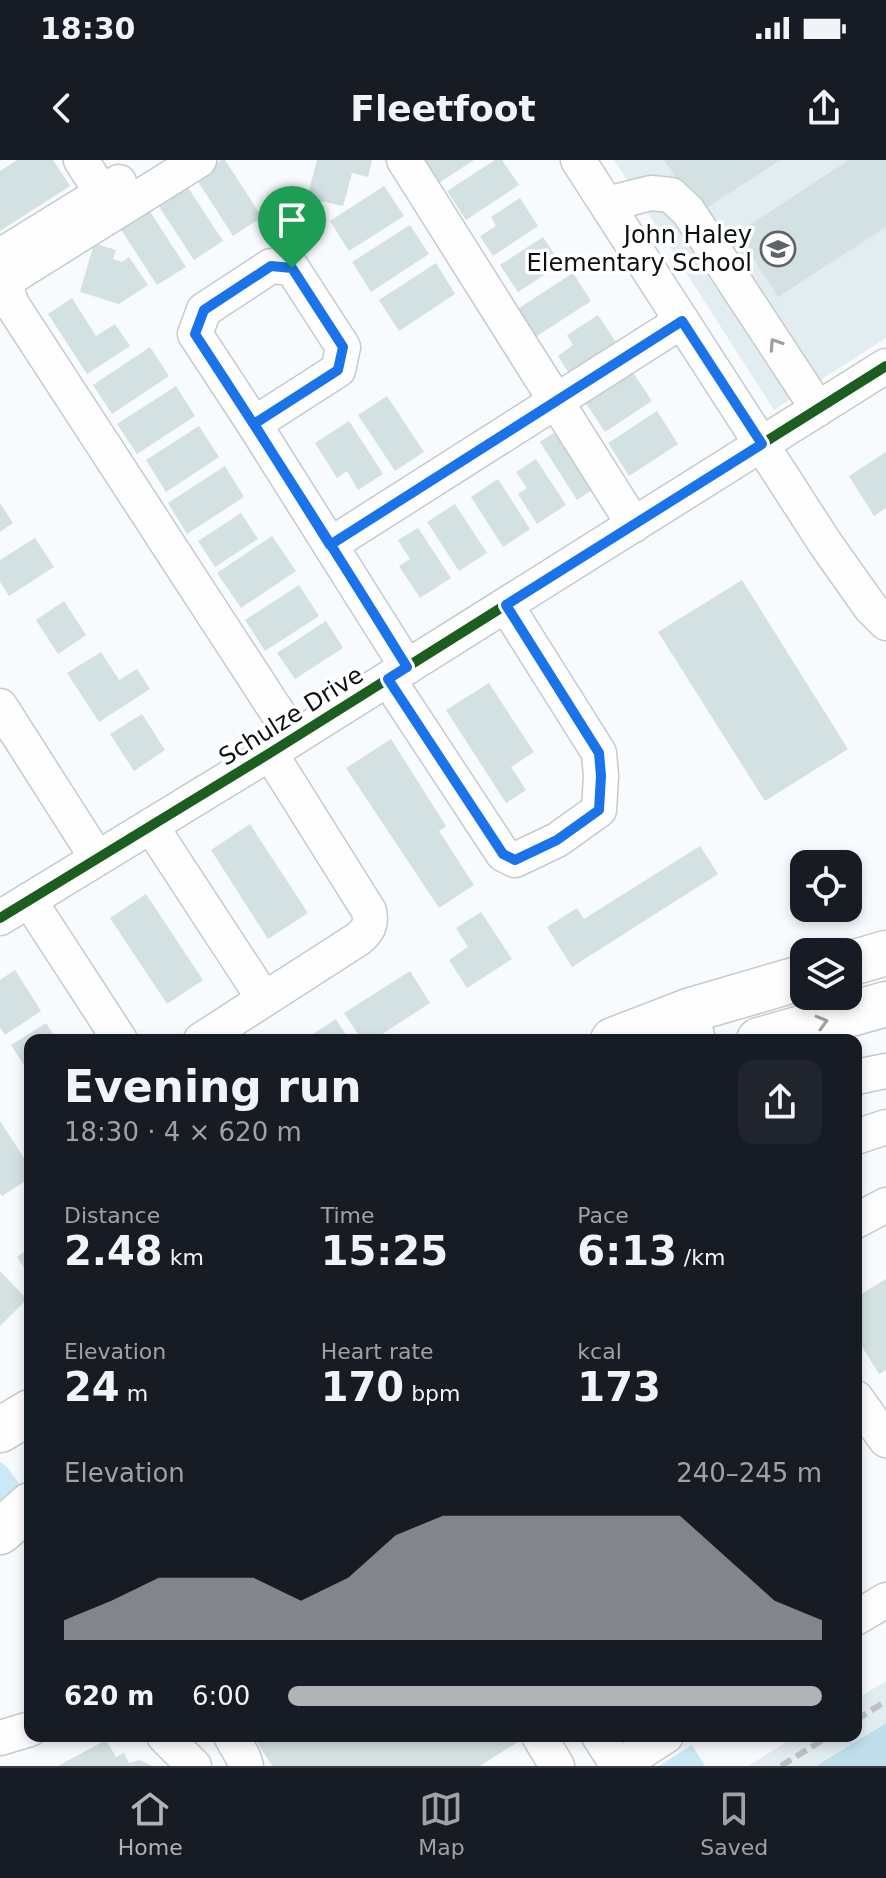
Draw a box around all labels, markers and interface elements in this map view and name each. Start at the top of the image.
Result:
text: 18:30 [40,11,136,46]
icon: back [40,86,84,130]
icon: share [802,86,846,130]
text: Fleetfoot [350,88,536,129]
pin [258,186,326,268]
icon: arrive [270,198,314,242]
place label: John Haley Elementary School [527,221,752,277]
school or university icon: John Haley Elementary School [759,230,797,268]
one-way arrow [770,338,785,353]
street label: Schulze Drive [214,661,368,771]
map controls [790,850,862,1010]
button: locate [790,850,862,922]
button: layers [790,938,862,1010]
one-way arrow [815,1015,829,1031]
button: share [738,1060,822,1144]
text: Evening run [64,1061,361,1112]
text: 18:30 · 4 × 620 m [64,1117,302,1147]
text: Distance [64,1203,160,1228]
text: Time [321,1203,375,1228]
text: Pace [577,1203,629,1228]
text: 2.48 [64,1228,163,1274]
text: 15:25 [321,1228,448,1274]
text: 6:13 [577,1228,677,1274]
text: km [163,1245,204,1270]
text: /km [677,1245,725,1270]
text: Elevation [64,1339,166,1364]
text: Heart rate [321,1339,434,1364]
text: kcal [577,1339,622,1364]
text: 24 [64,1364,120,1410]
text: 170 [321,1364,404,1410]
text: 173 [577,1364,661,1410]
text: m [120,1381,148,1406]
text: bpm [404,1381,461,1406]
text: Elevation [64,1458,185,1488]
text: 240–245 m [676,1458,822,1488]
text: 620 m [64,1681,154,1711]
text: 6:00 [192,1681,250,1711]
tab: Home [118,1787,183,1860]
tab: Map [418,1787,465,1860]
tab: Saved [700,1787,768,1860]

